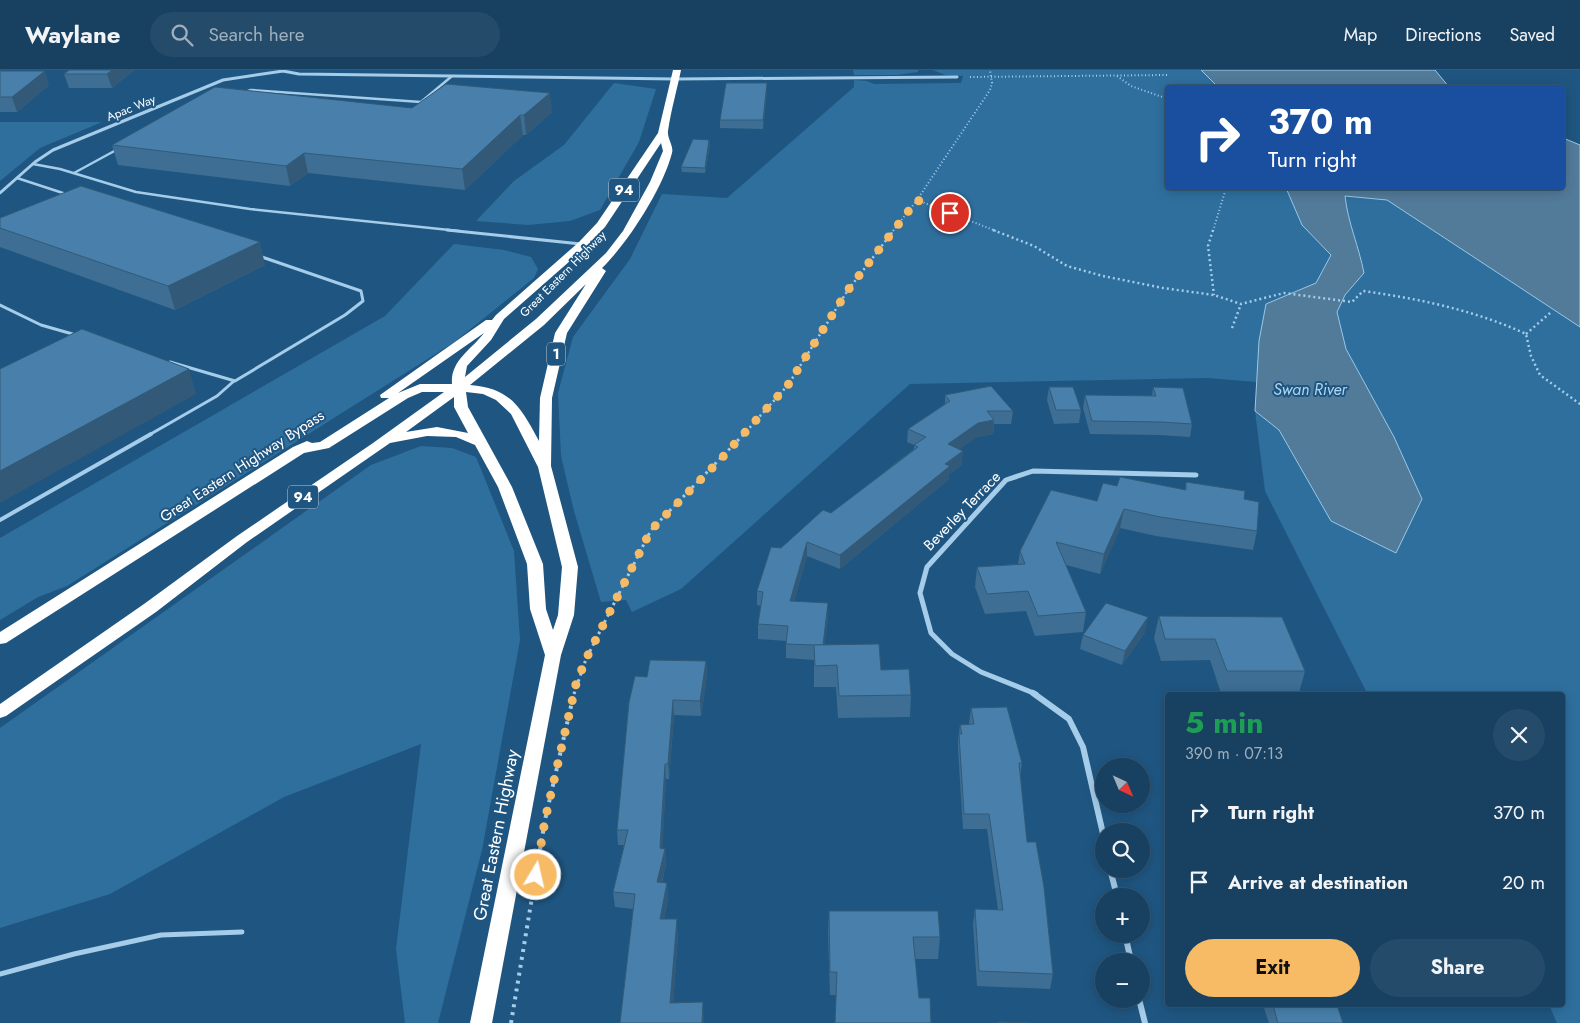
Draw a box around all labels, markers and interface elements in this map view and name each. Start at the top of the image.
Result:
search box [150,12,500,57]
text: Waylane [25,17,120,52]
icon: search [168,21,196,49]
text: Search here [208,21,305,48]
text: Map [1344,22,1377,48]
text: Directions [1405,22,1481,48]
text: Saved [1509,22,1555,48]
street label: Apac Way [104,90,159,126]
text: 370 m [1268,97,1373,147]
icon: right [1185,105,1250,170]
text: Turn right [1268,143,1356,175]
road number: 94 [609,178,639,202]
pin [929,192,971,234]
icon: arrive [936,199,964,227]
street label: Great Eastern Highway [516,226,611,321]
road number: 1 [547,342,565,366]
water label: Swan River [1273,378,1348,401]
street label: Great Eastern Highway Bypass [155,404,329,528]
street label: Beverley Terrace [918,466,1006,556]
road number: 94 [288,486,318,508]
text: 5 min [1185,701,1263,744]
button: close [1493,709,1545,761]
text: 390 m · 07:13 [1185,742,1283,765]
street label: Great Eastern Highway [467,747,525,923]
north arrow [1095,758,1150,812]
map controls [1095,758,1150,1008]
icon: right [1185,798,1213,826]
text: Turn right [1228,799,1314,826]
text: 370 m [1493,799,1545,826]
button: search [1095,823,1150,878]
position arrow [509,848,561,900]
icon: arrive [1185,868,1213,896]
text: Arrive at destination [1228,869,1408,896]
text: 20 m [1502,869,1545,896]
button: + [1095,888,1150,943]
button: Exit [1185,939,1360,997]
button: Share [1370,939,1545,997]
button: − [1095,953,1150,1008]

